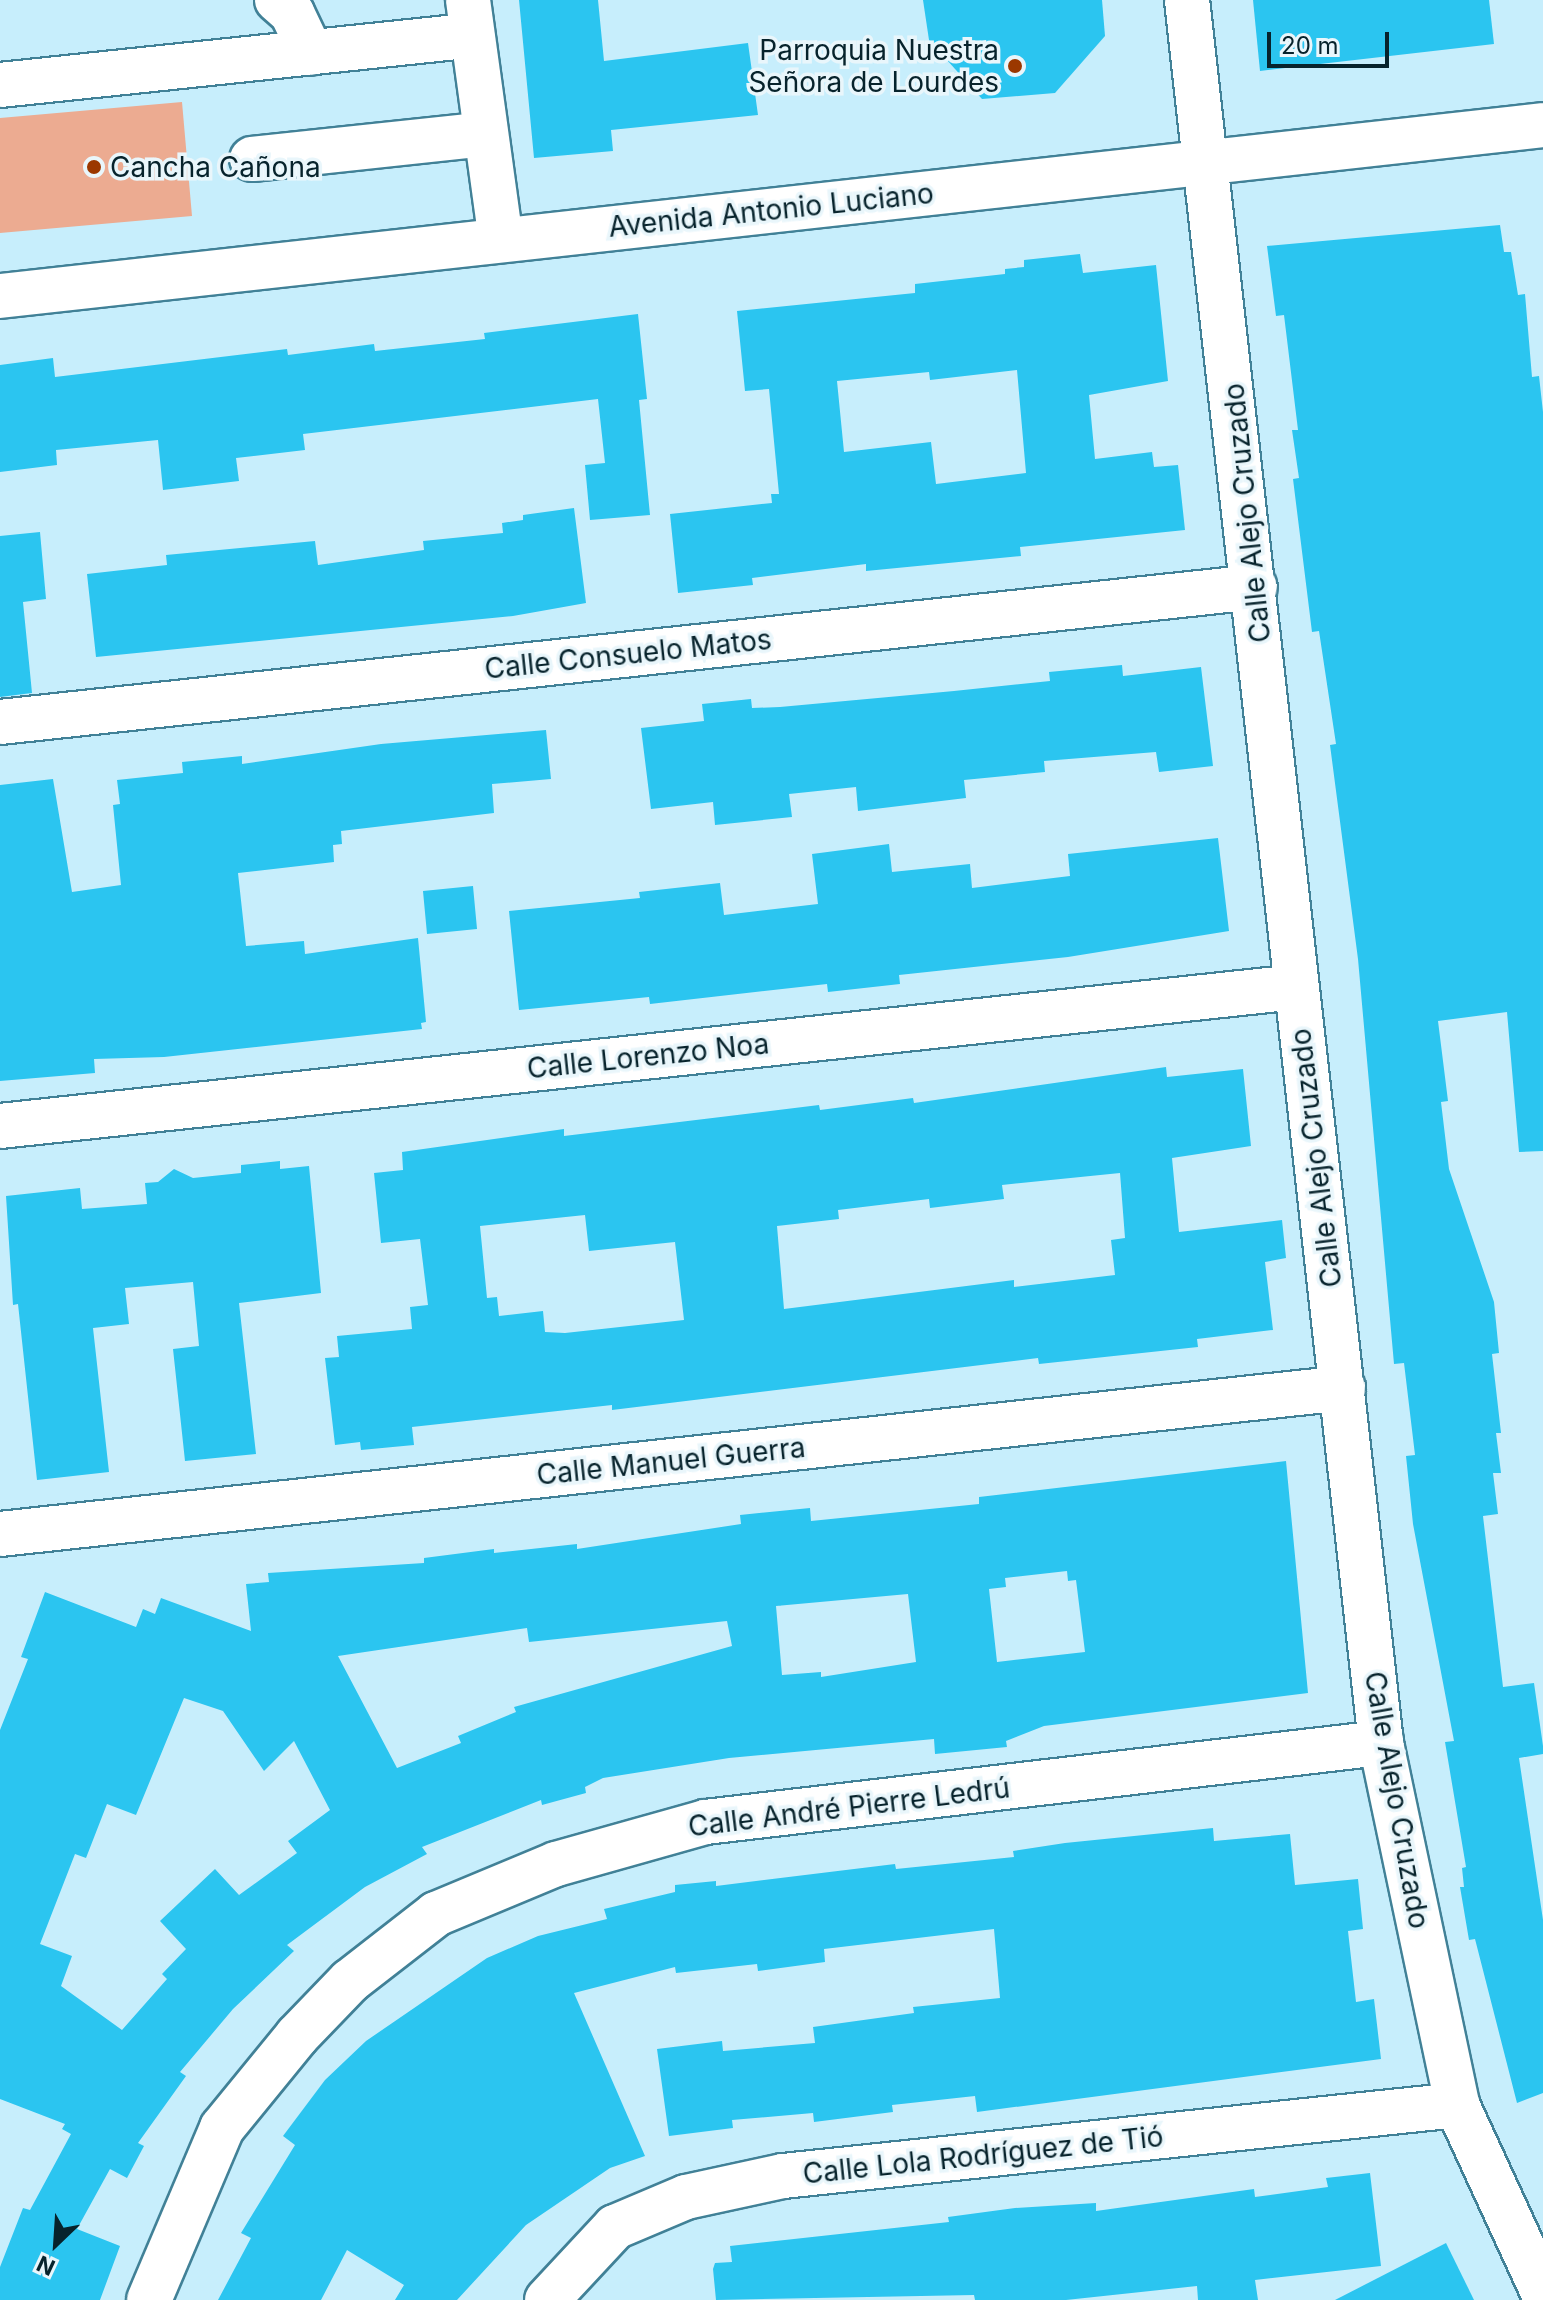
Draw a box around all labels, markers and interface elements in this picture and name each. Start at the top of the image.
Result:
scale bar [1271,16,1393,66]
text: 20 m [1281,31,1339,60]
place label: Parroquia Nuestra Señora de Lourdes [748,33,999,99]
marker: Parroquia Nuestra Señora de Lourdes [1006,57,1024,75]
place label: Cancha Cañona [110,150,321,184]
marker: Cancha Cañona [85,158,103,176]
street label: Avenida Antonio Luciano [607,176,935,244]
street label: Calle Alejo Cruzado [1217,382,1277,644]
street label: Calle Consuelo Matos [483,622,773,686]
street label: Calle Lorenzo Noa [525,1027,771,1085]
street label: Calle Alejo Cruzado [1283,1027,1349,1289]
street label: Calle Manuel Guerra [535,1430,807,1492]
street label: Calle Alejo Cruzado [1358,1669,1436,1931]
street label: Calle André Pierre Ledrú [686,1771,1012,1843]
street label: Calle Lola Rodríguez de Tió [801,2119,1165,2191]
north arrow [16,2204,96,2284]
text: N [33,2250,59,2281]

